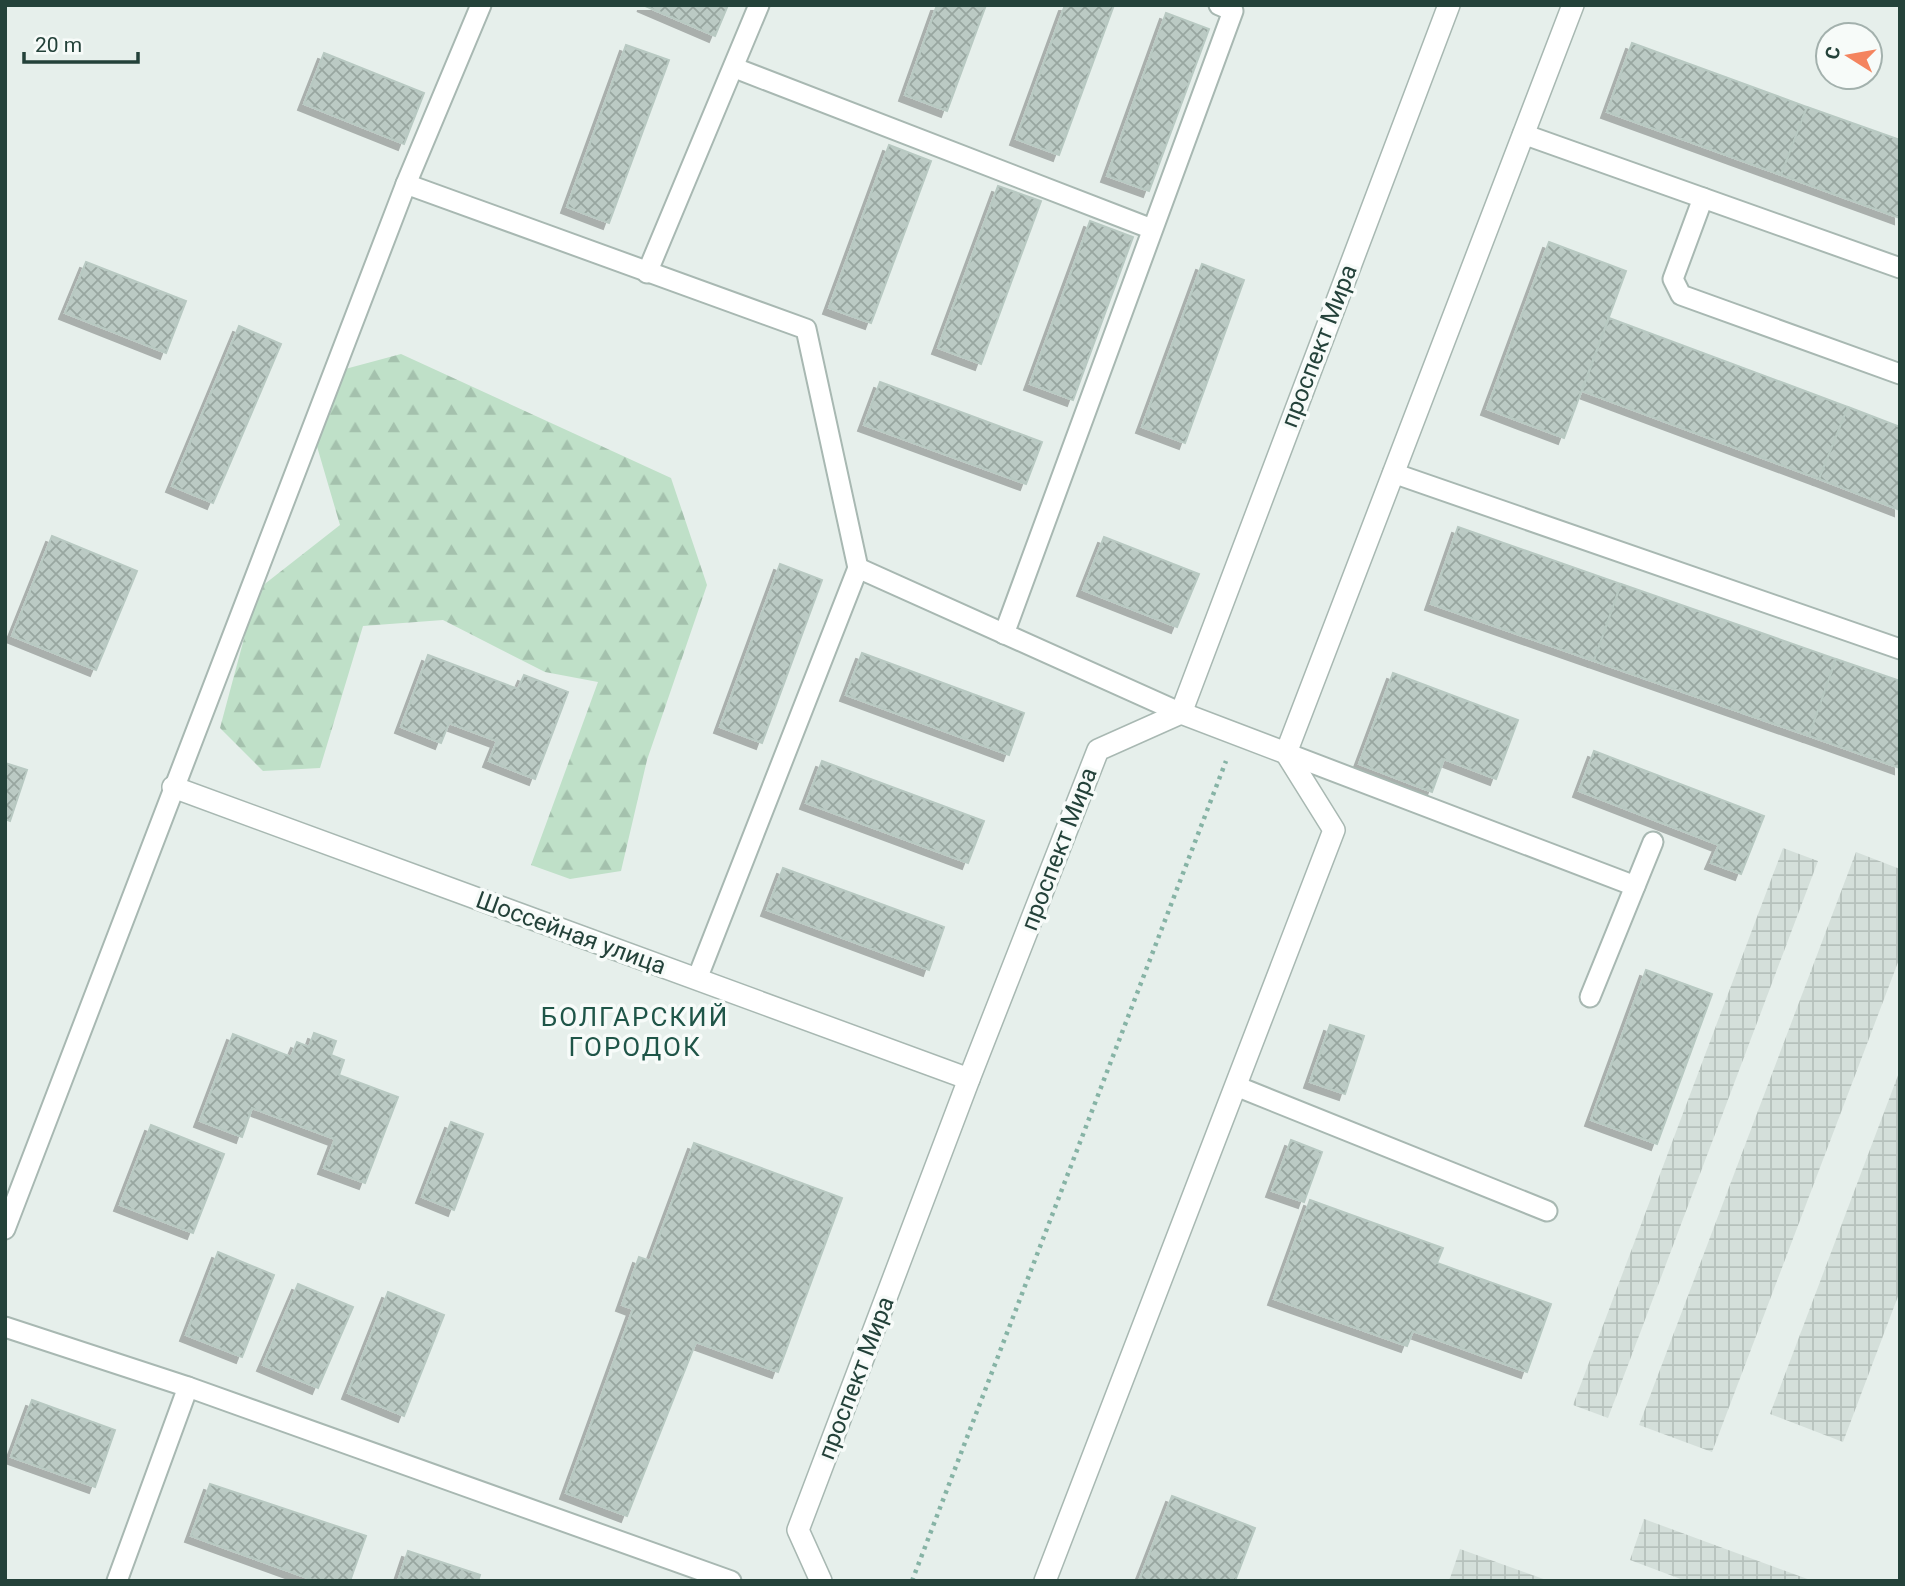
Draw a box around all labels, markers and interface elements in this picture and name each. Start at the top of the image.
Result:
scale bar [24,21,138,65]
north arrow [1814,21,1884,91]
text: 20 m [35,33,82,57]
text: С [1820,45,1845,61]
street label: проспект Мира [1275,261,1363,431]
street label: проспект Мира [1015,764,1103,934]
street label: Шоссейная улица [472,886,670,980]
district label: БОЛГАРСКИЙ ГОРОДОК [541,1002,729,1062]
street label: проспект Мира [812,1293,900,1463]

